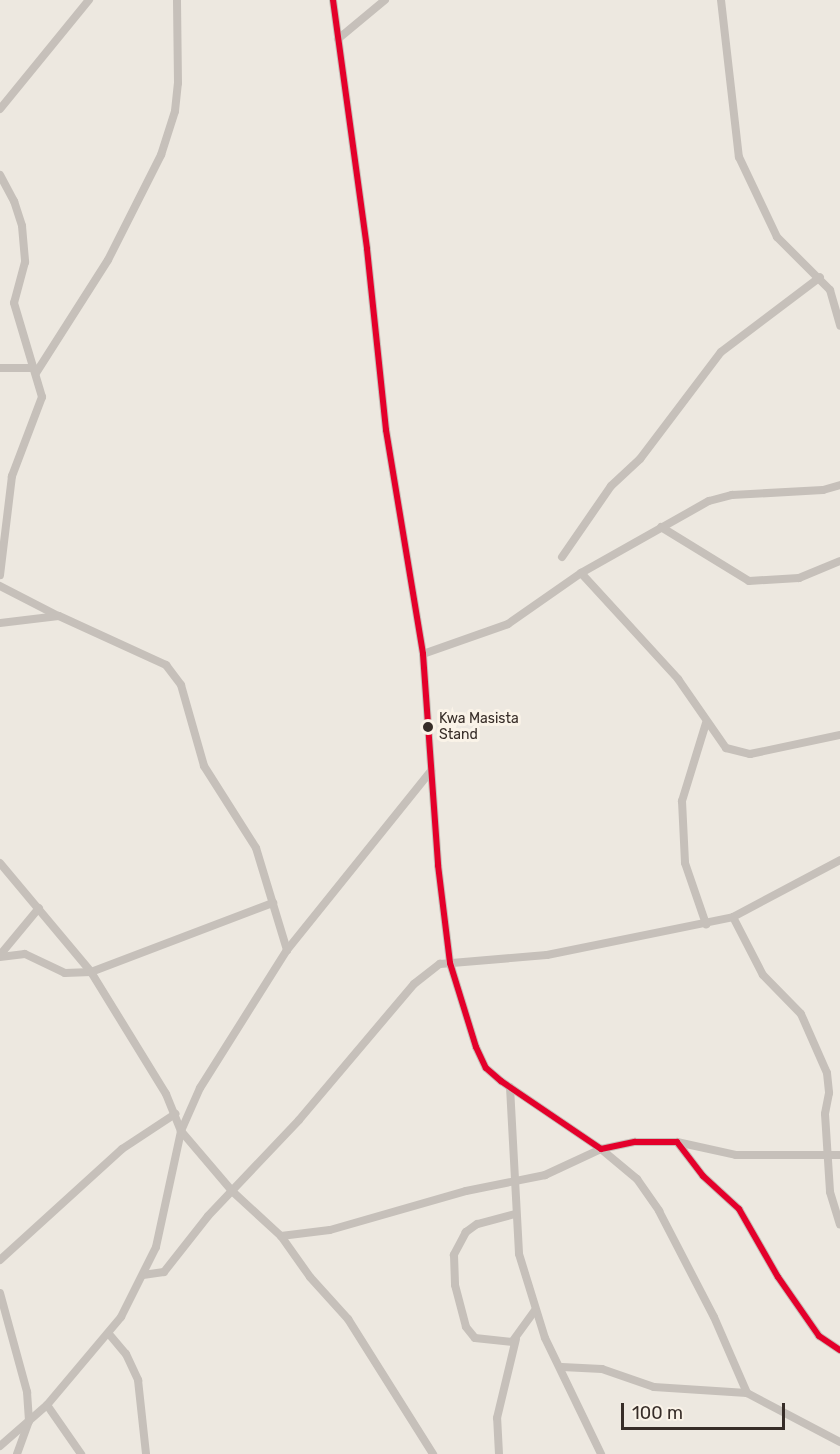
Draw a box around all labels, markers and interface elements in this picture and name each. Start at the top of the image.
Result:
place label: Kwa Masista Stand [439,711,519,744]
marker: Kwa Masista Stand [422,721,434,733]
scale bar [624,1391,788,1429]
text: 100 m [632,1402,683,1424]

